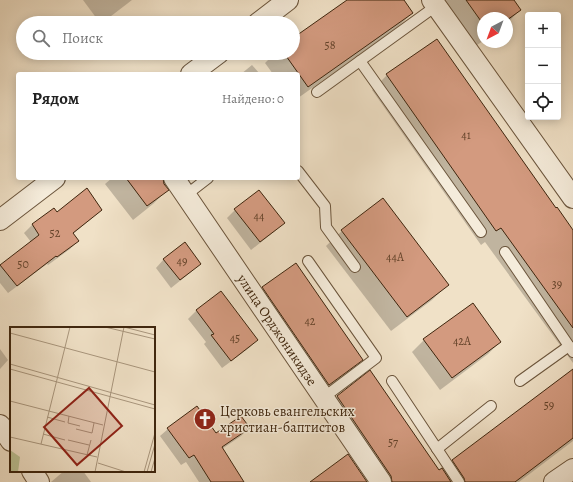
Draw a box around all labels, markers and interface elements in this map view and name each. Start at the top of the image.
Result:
north arrow [477,12,513,48]
map controls [525,12,561,120]
button: + [525,12,561,48]
search box [16,16,300,60]
icon: search [30,27,52,49]
text: Поиск [62,28,103,48]
house number: 58 [325,37,336,53]
button: − [525,48,561,84]
button: locate [525,84,561,120]
text: Рядом [32,87,79,110]
text: Найдено: 0 [222,90,284,107]
house number: 41 [461,127,471,143]
house number: 44 [254,208,265,224]
house number: 52 [50,225,61,241]
house number: 44А [386,249,405,265]
house number: 49 [177,253,187,269]
house number: 50 [17,256,29,272]
street label: улица Орджоникидзе [232,270,321,390]
house number: 39 [552,276,562,292]
house number: 42 [304,313,316,329]
inset map [10,327,155,472]
house number: 45 [230,330,240,346]
house number: 42А [453,333,472,349]
house number: 59 [544,397,554,413]
place label: Церковь евангельских христиан-баптистов [220,402,355,437]
church icon: Церковь евангельских христиан-баптистов [192,406,218,432]
house number: 57 [388,434,399,450]

